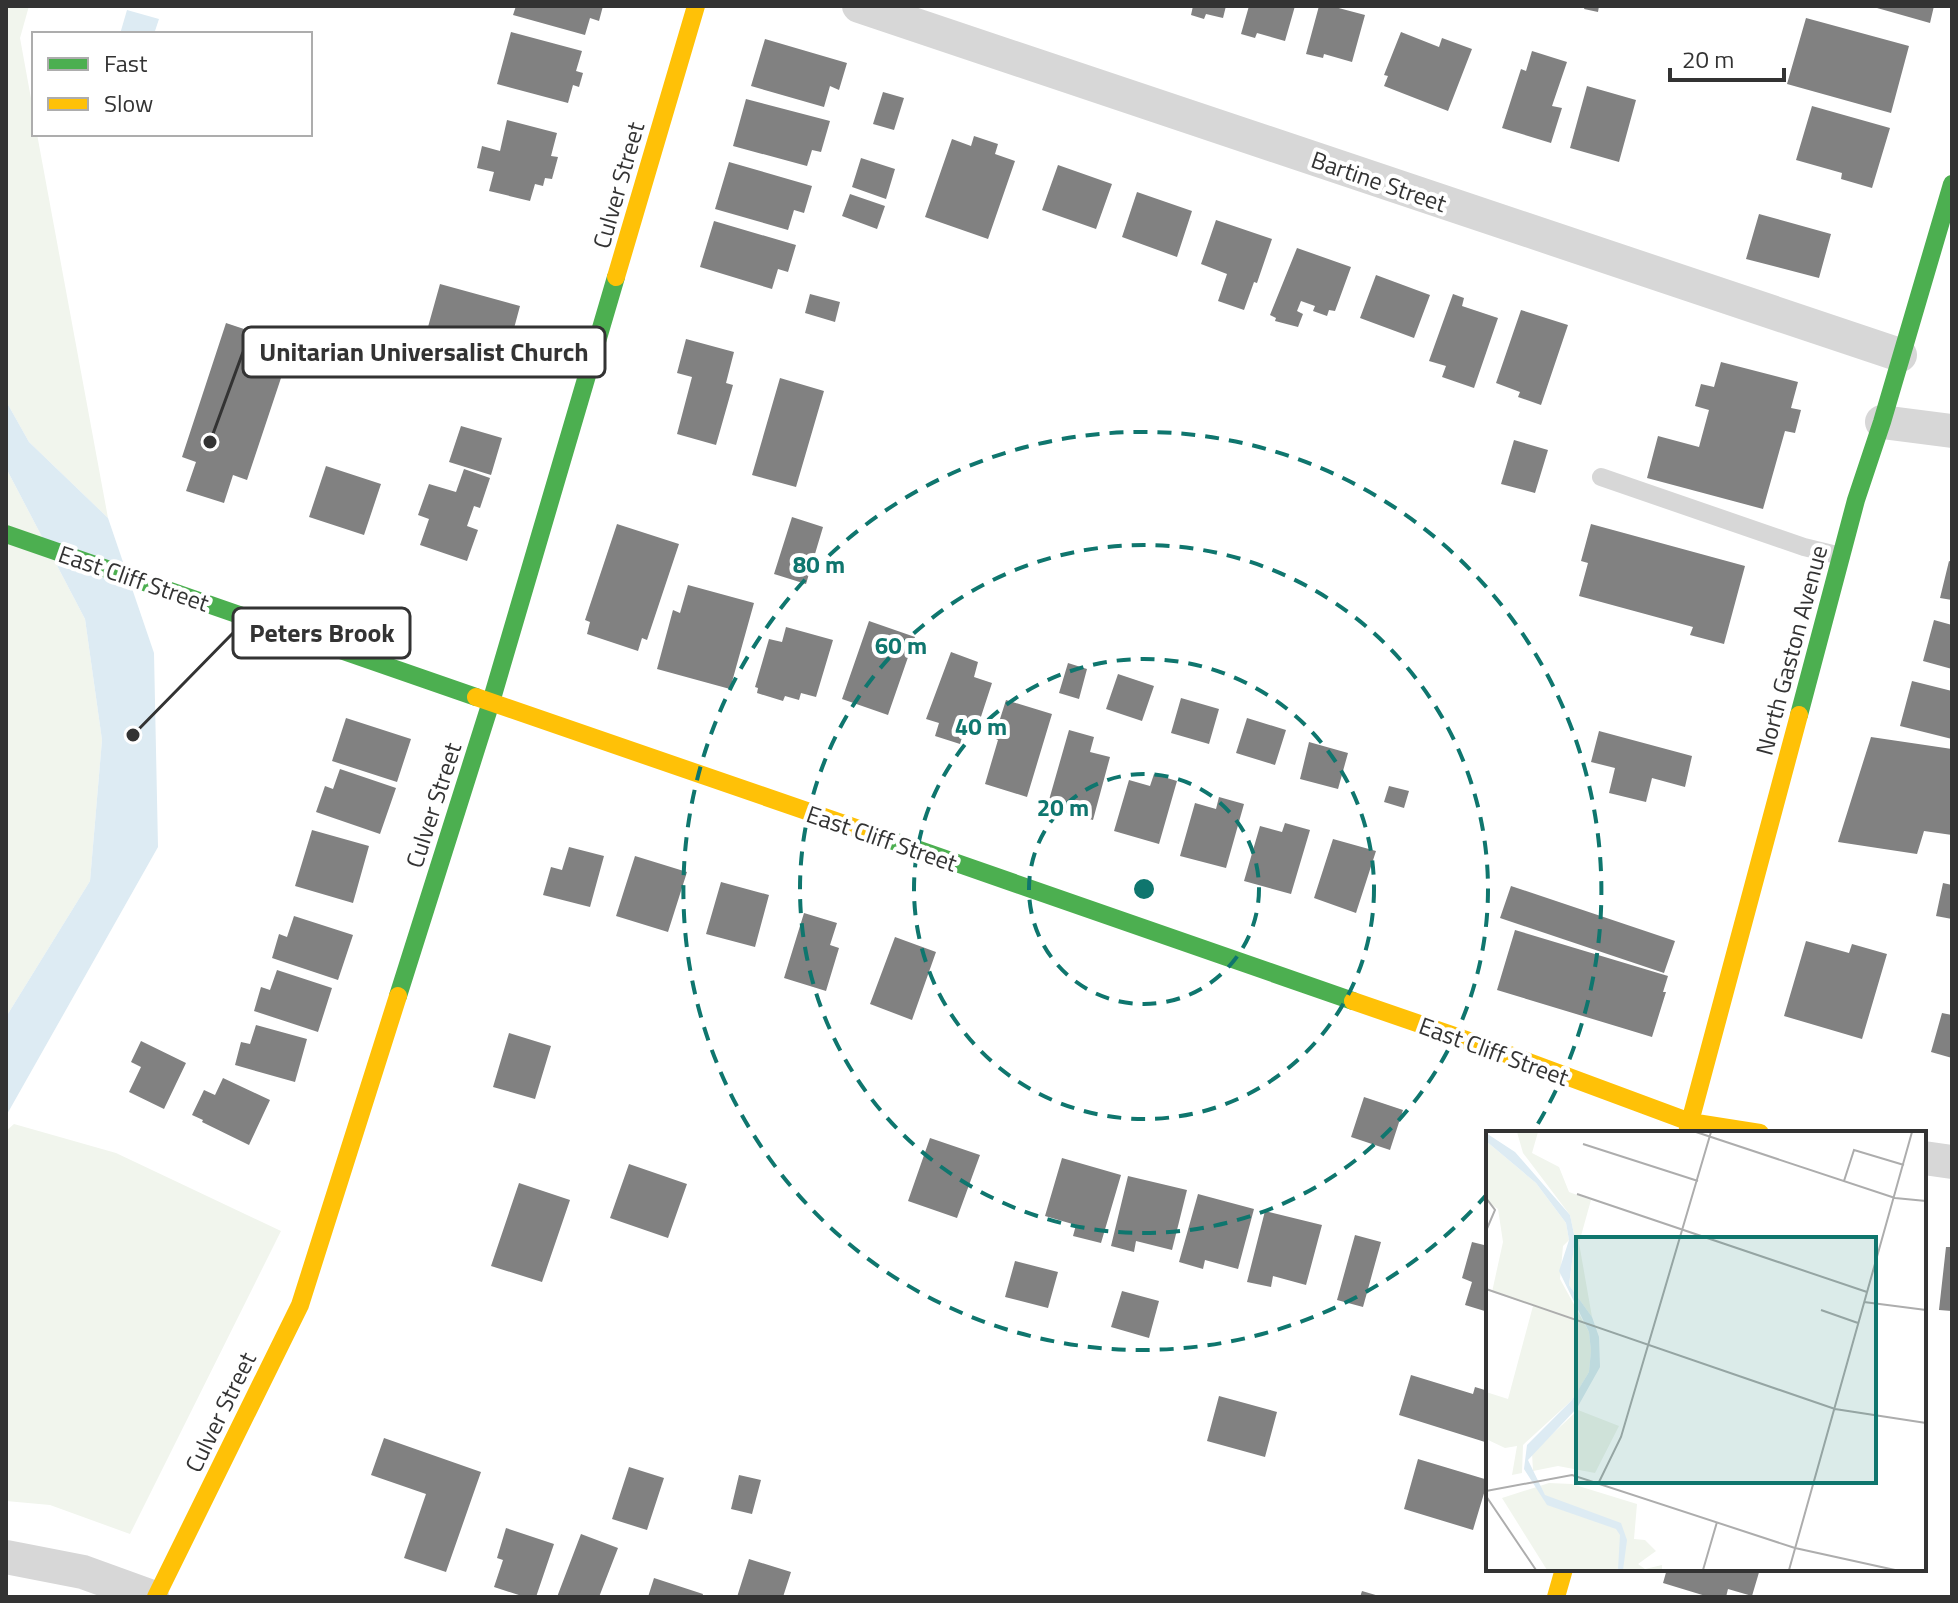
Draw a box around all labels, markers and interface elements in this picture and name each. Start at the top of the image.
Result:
legend [32,32,312,136]
scale bar [1670,32,1784,82]
text: 20 m [1682,41,1734,77]
text: Fast [104,45,148,81]
text: Slow [104,85,153,121]
street label: Culver Street [583,117,653,252]
street label: Bartine Street [1307,141,1452,221]
callout: Unitarian Universalist Church [243,327,605,377]
text: Unitarian Universalist Church [259,332,589,371]
street label: East Cliff Street [54,535,215,621]
street label: North Gaston Avenue [1746,541,1836,759]
text: 80 m [793,546,845,582]
callout: Peters Brook [233,608,410,658]
text: Peters Brook [249,613,395,652]
text: 60 m [875,627,927,663]
text: 40 m [955,708,1007,744]
street label: Culver Street [396,737,470,872]
text: 20 m [1037,789,1089,825]
street label: East Cliff Street [802,795,963,881]
centre of rings [1130,875,1158,903]
street label: East Cliff Street [1414,1007,1574,1095]
inset map [1486,1131,1926,1571]
street label: Culver Street [175,1345,265,1478]

